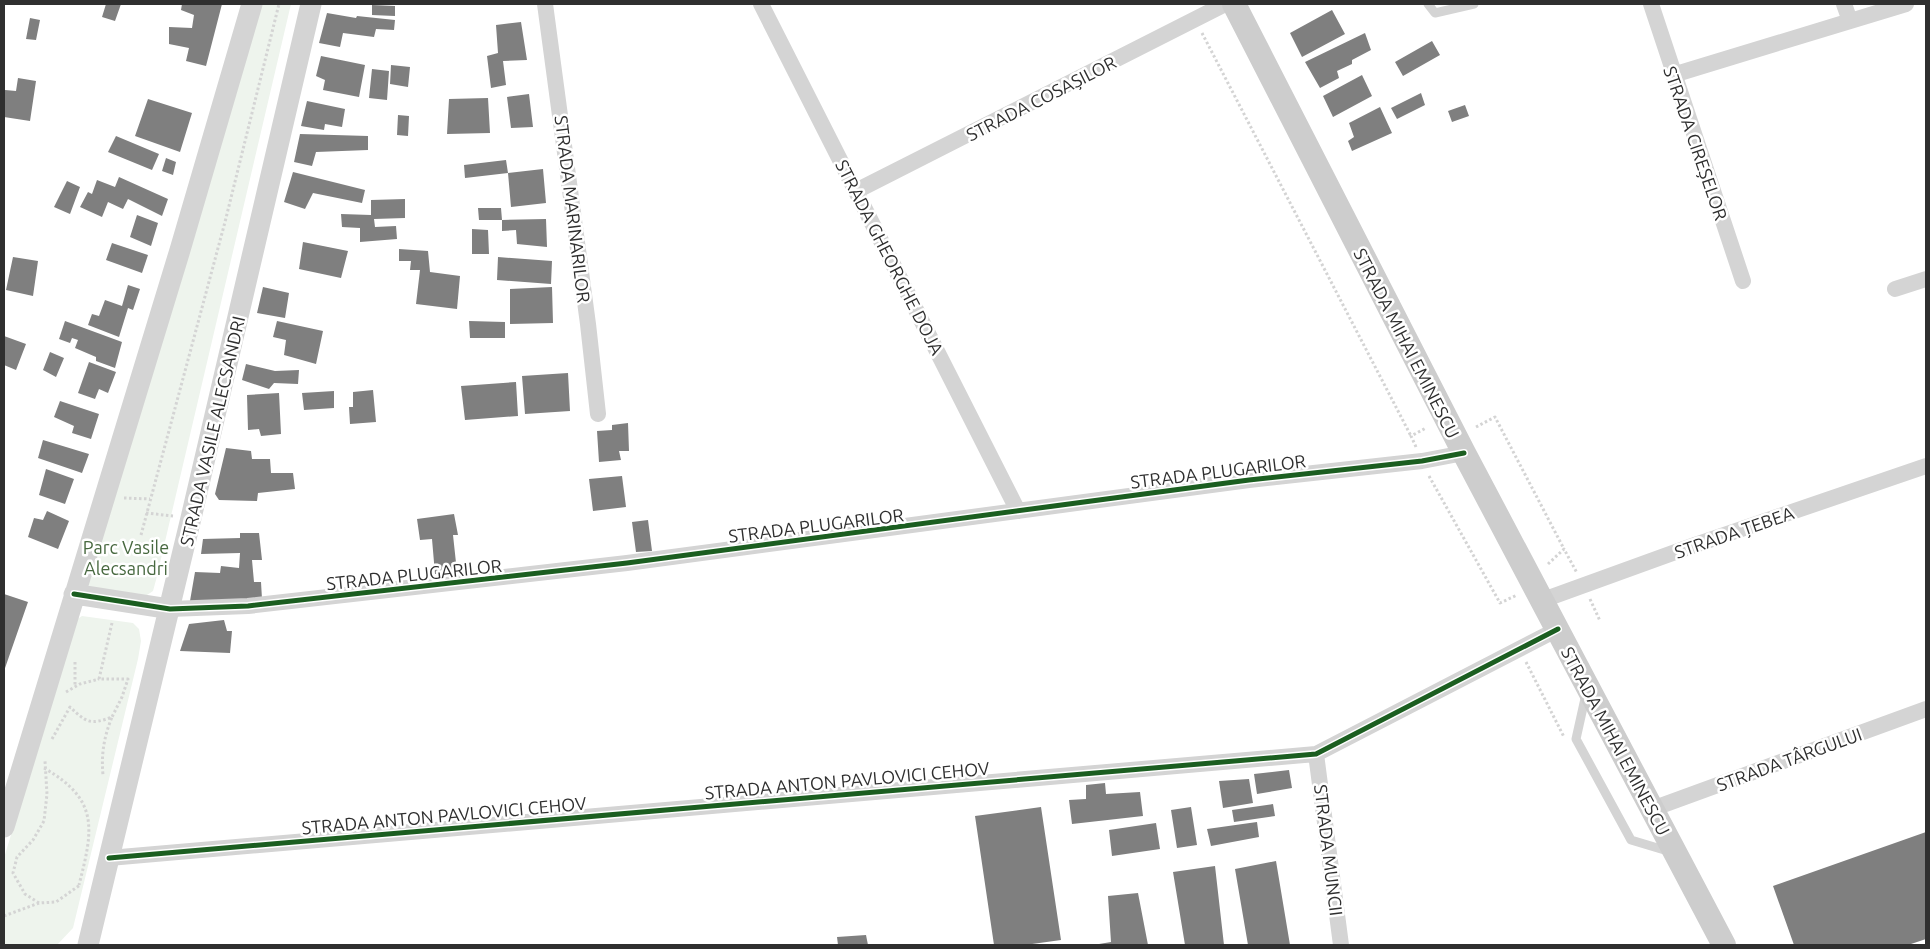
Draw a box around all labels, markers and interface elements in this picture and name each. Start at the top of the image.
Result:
street label: STRADA COSAȘILOR [963,52,1119,144]
street label: STRADA CIREȘELOR [1660,63,1732,223]
street label: STRADA MARINARILOR [552,114,594,304]
street label: STRADA GHEORGHE DOJA [832,156,948,358]
street label: STRADA MIHAI EMINESCU [1350,245,1464,441]
street label: STRADA VASILE ALECSANDRI [176,314,248,548]
street label: STRADA PLUGARILOR [1129,450,1307,492]
street label: STRADA ȚEBEA [1672,502,1797,562]
street label: STRADA PLUGARILOR [727,504,905,546]
park label: Parc Vasile Alecsandri [83,537,169,578]
street label: STRADA PLUGARILOR [325,555,503,593]
street label: STRADA MIHAI EMINESCU [1558,643,1674,839]
street label: STRADA TÂRGULUI [1713,722,1864,795]
street label: STRADA ANTON PAVLOVICI CEHOV [704,758,991,802]
street label: STRADA MUNCII [1311,783,1347,917]
street label: STRADA ANTON PAVLOVICI CEHOV [301,793,588,837]

